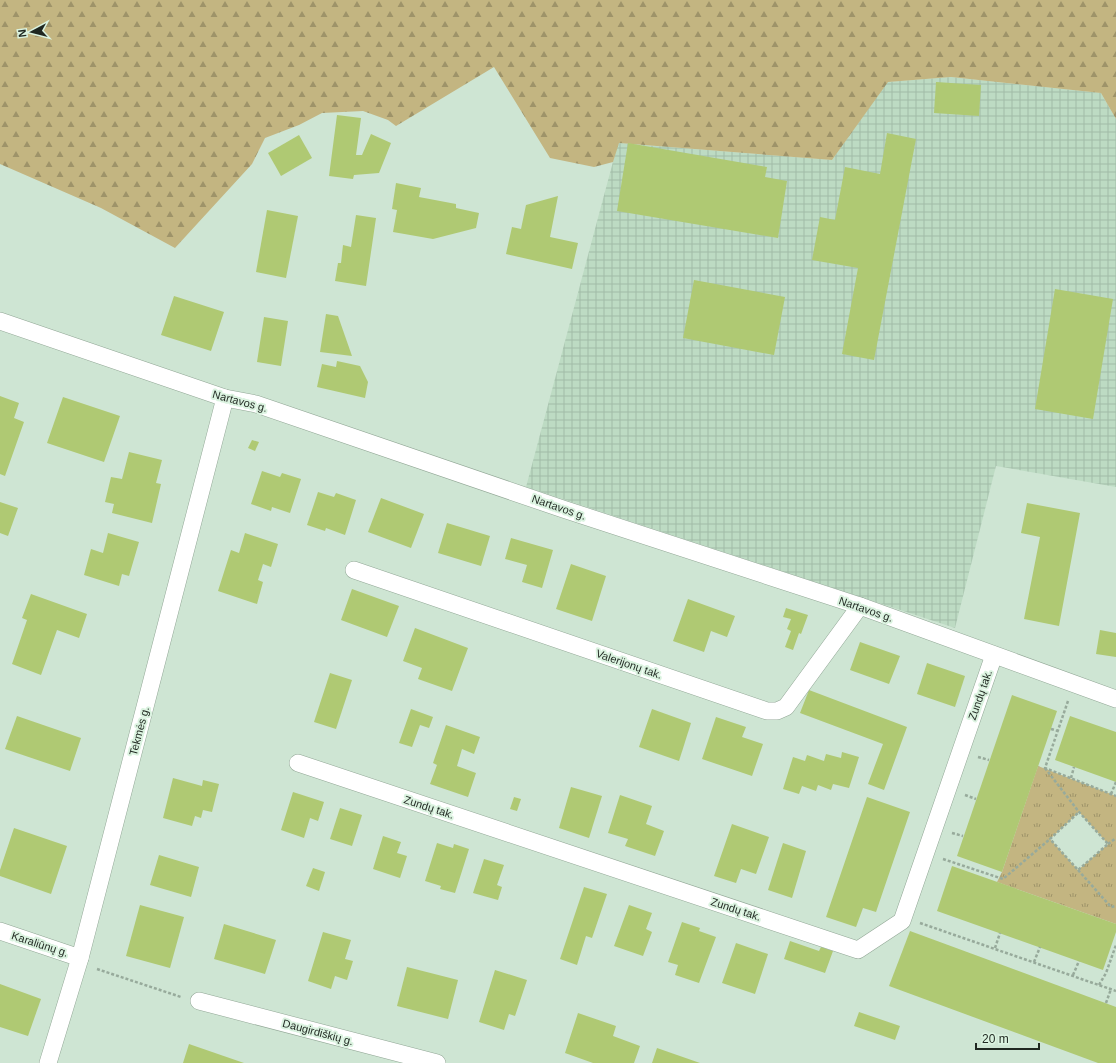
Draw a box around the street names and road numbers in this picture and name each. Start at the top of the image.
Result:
street label: Nartavos g. [211,388,269,414]
street label: Nartavos g. [530,492,588,522]
street label: Nartavos g. [837,594,895,624]
street label: Valerijonų tak. [594,647,664,681]
street label: Zundų tak. [966,668,994,722]
street label: Tekmės g. [127,705,151,757]
street label: Zundų tak. [402,793,456,821]
street label: Zundų tak. [709,895,763,923]
street label: Karaliūnų g. [10,929,70,959]
street label: Daugirdiškių g. [281,1017,355,1047]

